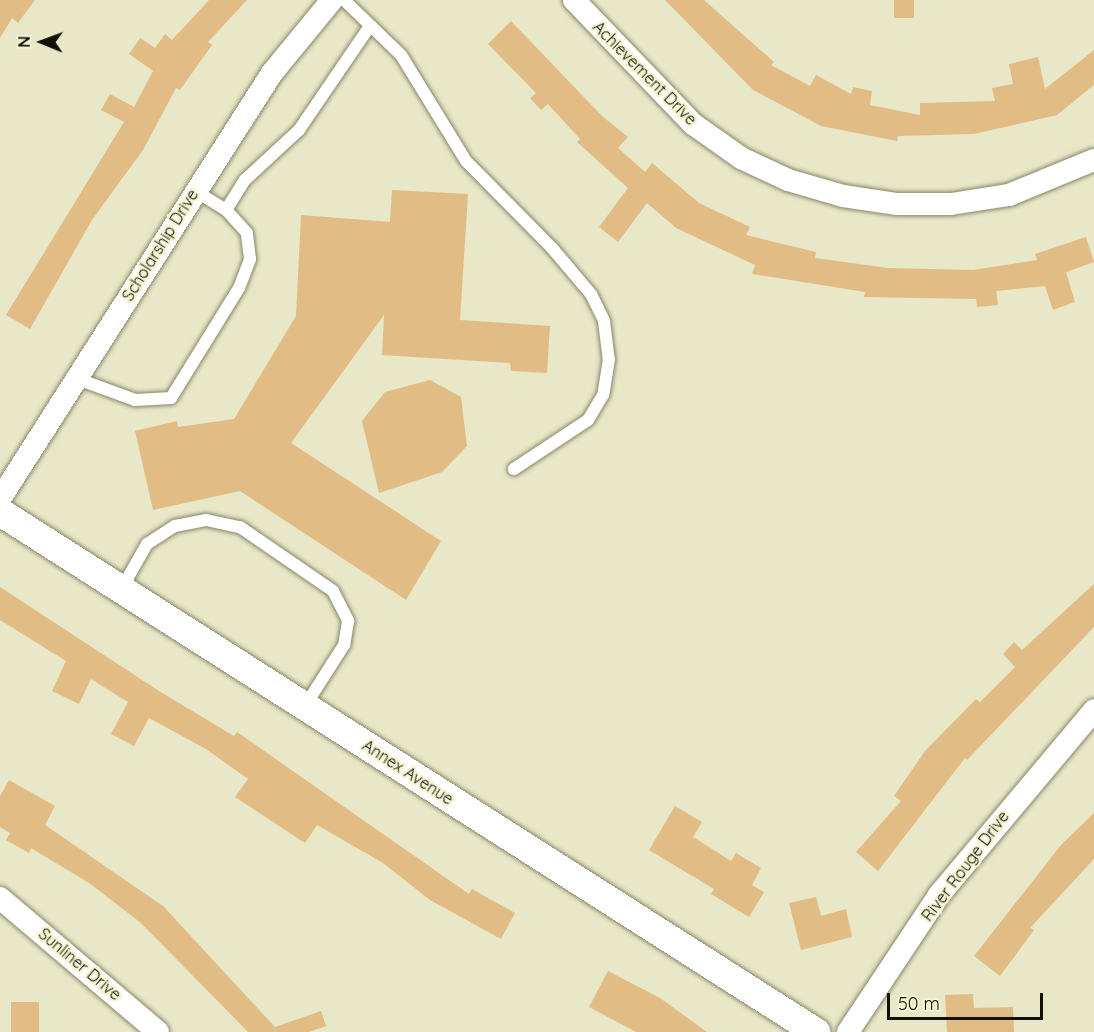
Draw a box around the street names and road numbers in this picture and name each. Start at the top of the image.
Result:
street label: Achievement Drive [589,17,701,129]
street label: Scholarship Drive [118,186,202,304]
street label: Annex Avenue [359,735,457,809]
street label: River Rouge Drive [917,807,1013,925]
street label: Sunliner Drive [35,924,125,1004]

